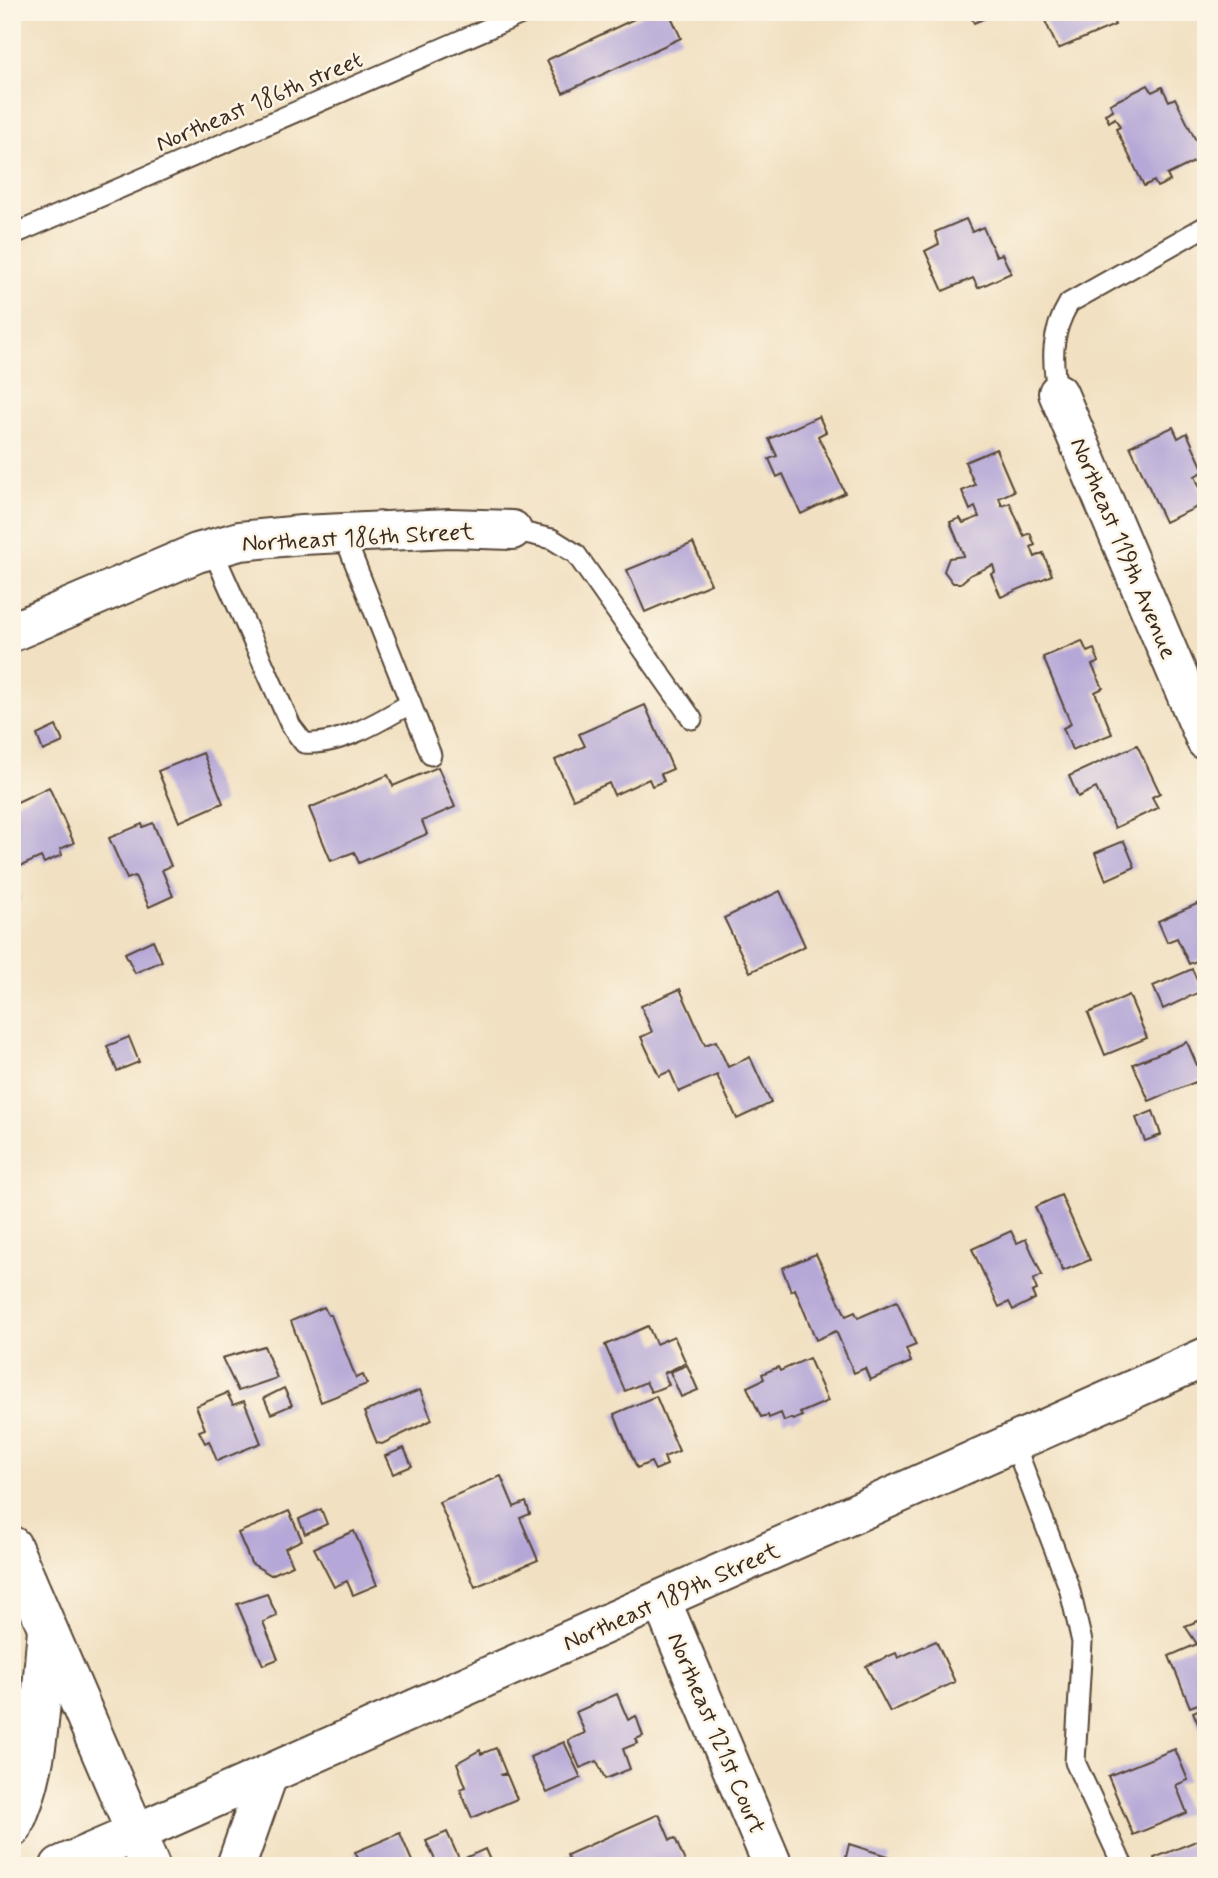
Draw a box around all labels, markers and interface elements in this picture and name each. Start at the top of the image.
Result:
street label: Northeast 186th street [151,45,368,160]
street label: Northeast 119th Avenue [1062,433,1183,664]
street label: Northeast 186th Street [241,517,475,560]
street label: Northeast 189th Street [558,1536,785,1659]
street label: Northeast 121st Court [659,1628,772,1839]

